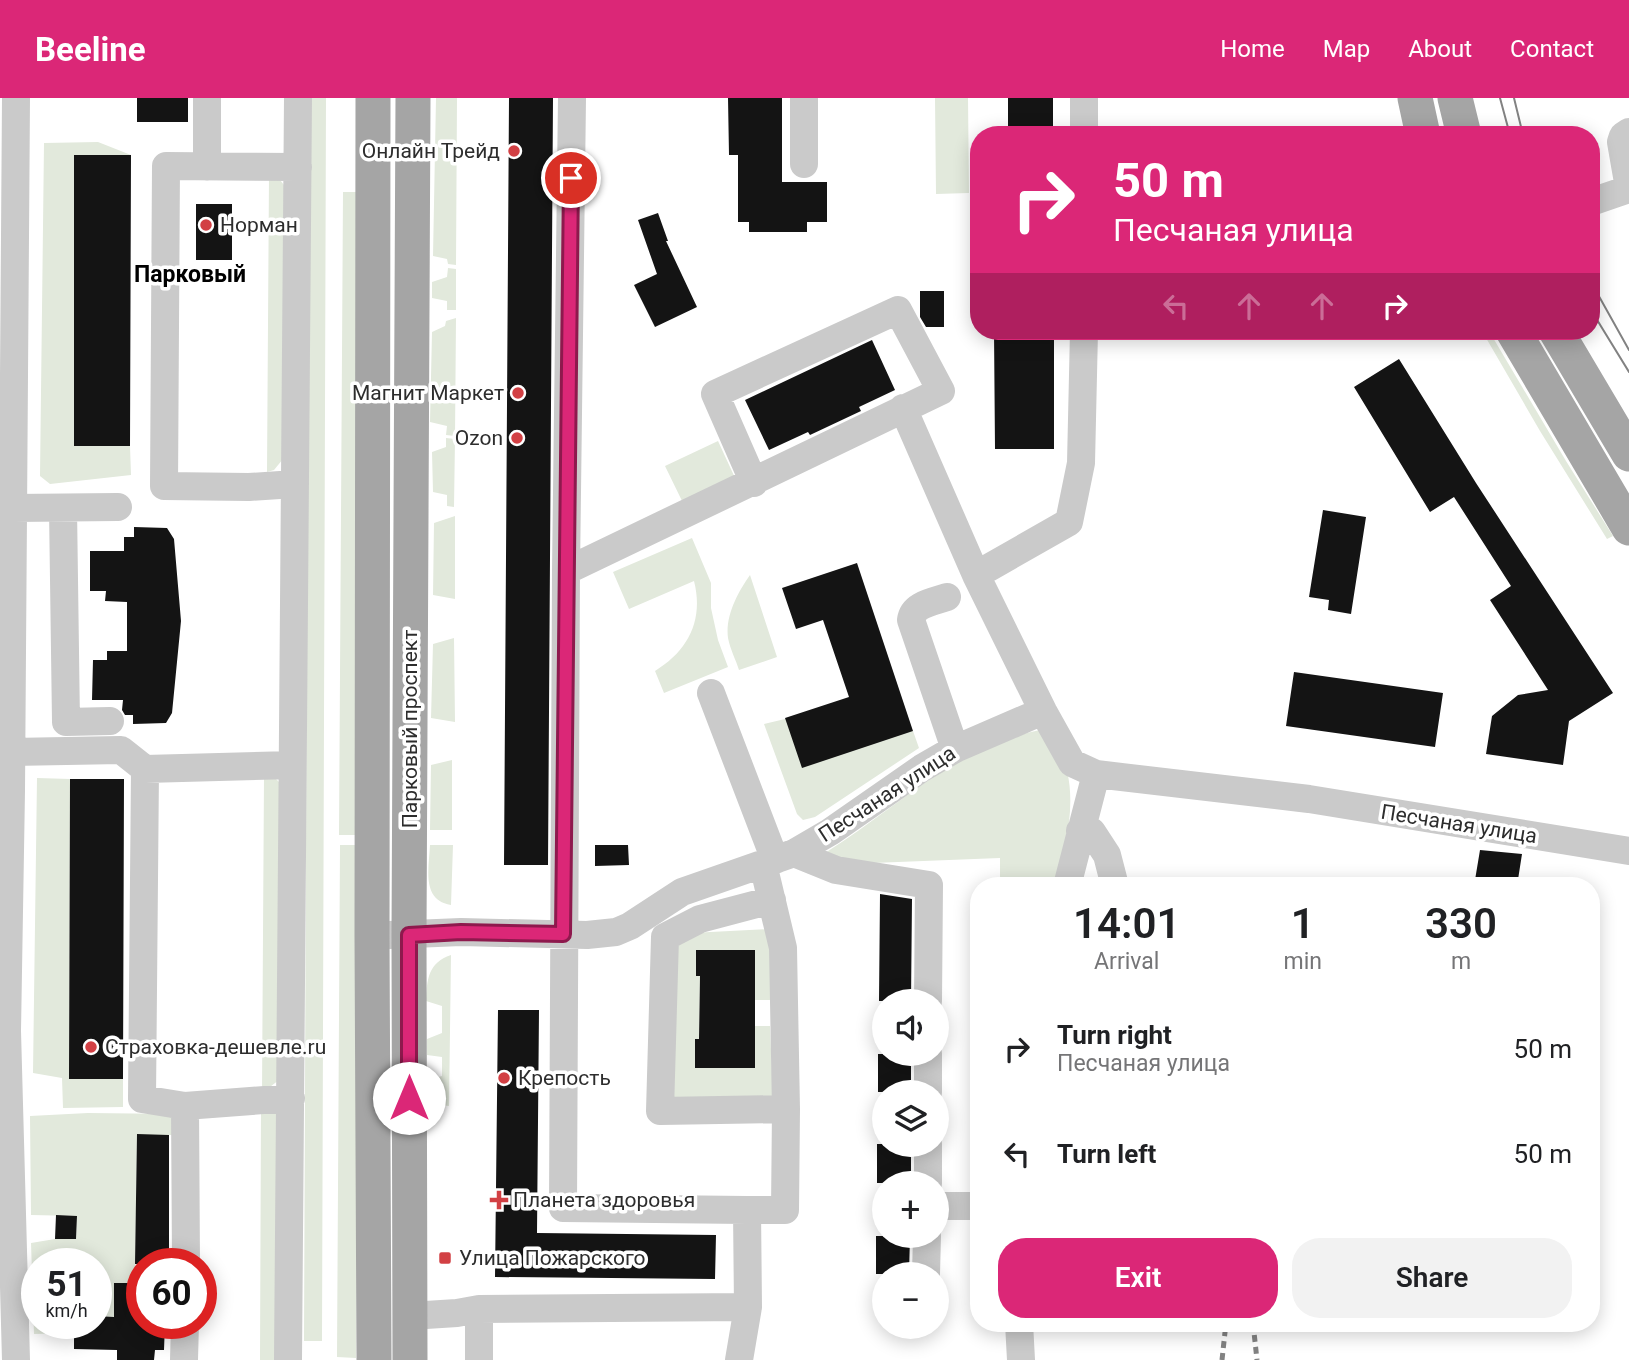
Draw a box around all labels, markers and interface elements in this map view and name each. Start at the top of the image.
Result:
text: Beeline [35,30,146,69]
text: Home [1220,35,1285,63]
text: Map [1323,35,1370,63]
text: About [1408,35,1472,63]
text: Contact [1510,35,1594,63]
place label: Онлайн Трейд [362,139,500,163]
marker: Онлайн Трейд [506,143,522,159]
pin [541,148,601,208]
text: 50 m [1113,152,1224,209]
icon: right [998,154,1089,245]
icon: arrive [552,159,590,197]
text: Песчаная улица [1113,211,1354,249]
place label: Норман [220,213,298,237]
marker: Норман [198,217,214,233]
district label: Парковый [134,261,246,288]
icon: left [1157,287,1195,325]
icon: ahead [1230,287,1268,325]
icon: ahead [1303,287,1341,325]
icon: right [1376,287,1414,325]
place label: Магнит Маркет [352,381,504,405]
marker: Магнит Маркет [510,385,526,401]
place label: Ozon [455,426,503,450]
marker: Ozon [509,430,525,446]
street label: Парковый проспект [398,630,422,828]
street label: Песчаная улица [814,741,960,847]
street label: Песчаная улица [1379,800,1539,848]
text: 14:01 [1073,899,1180,948]
text: 1 [1291,899,1315,948]
text: 330 [1425,899,1497,948]
text: Arrival [1094,948,1159,975]
text: min [1283,948,1322,975]
text: m [1451,948,1471,975]
map controls [872,989,949,1339]
button: sound [872,989,949,1066]
text: Turn right [1057,1020,1172,1050]
icon: right [998,1030,1036,1068]
text: 50 m [1514,1034,1572,1064]
place label: Страховка-дешевле.ru [105,1035,326,1059]
marker: Страховка-дешевле.ru [83,1039,99,1055]
text: Песчаная улица [1057,1050,1230,1077]
position arrow [372,1061,446,1135]
place label: Крепость [518,1066,611,1090]
marker: Крепость [496,1070,512,1086]
button: layers [872,1080,949,1157]
icon: left [998,1135,1036,1173]
text: Turn left [1057,1139,1156,1169]
text: 50 m [1514,1139,1572,1169]
button: + [872,1171,949,1248]
place label: Планета здоровья [513,1188,695,1212]
marker: Планета здоровья [491,1192,507,1208]
button: Exit [998,1238,1278,1318]
button: Share [1292,1238,1572,1318]
place label: Улица Пожарского [459,1246,646,1270]
speed limit sign: 60 [126,1248,217,1339]
marker: Улица Пожарского [437,1250,453,1266]
button: − [872,1262,949,1339]
text: 51 [46,1264,87,1305]
text: km/h [45,1300,88,1321]

